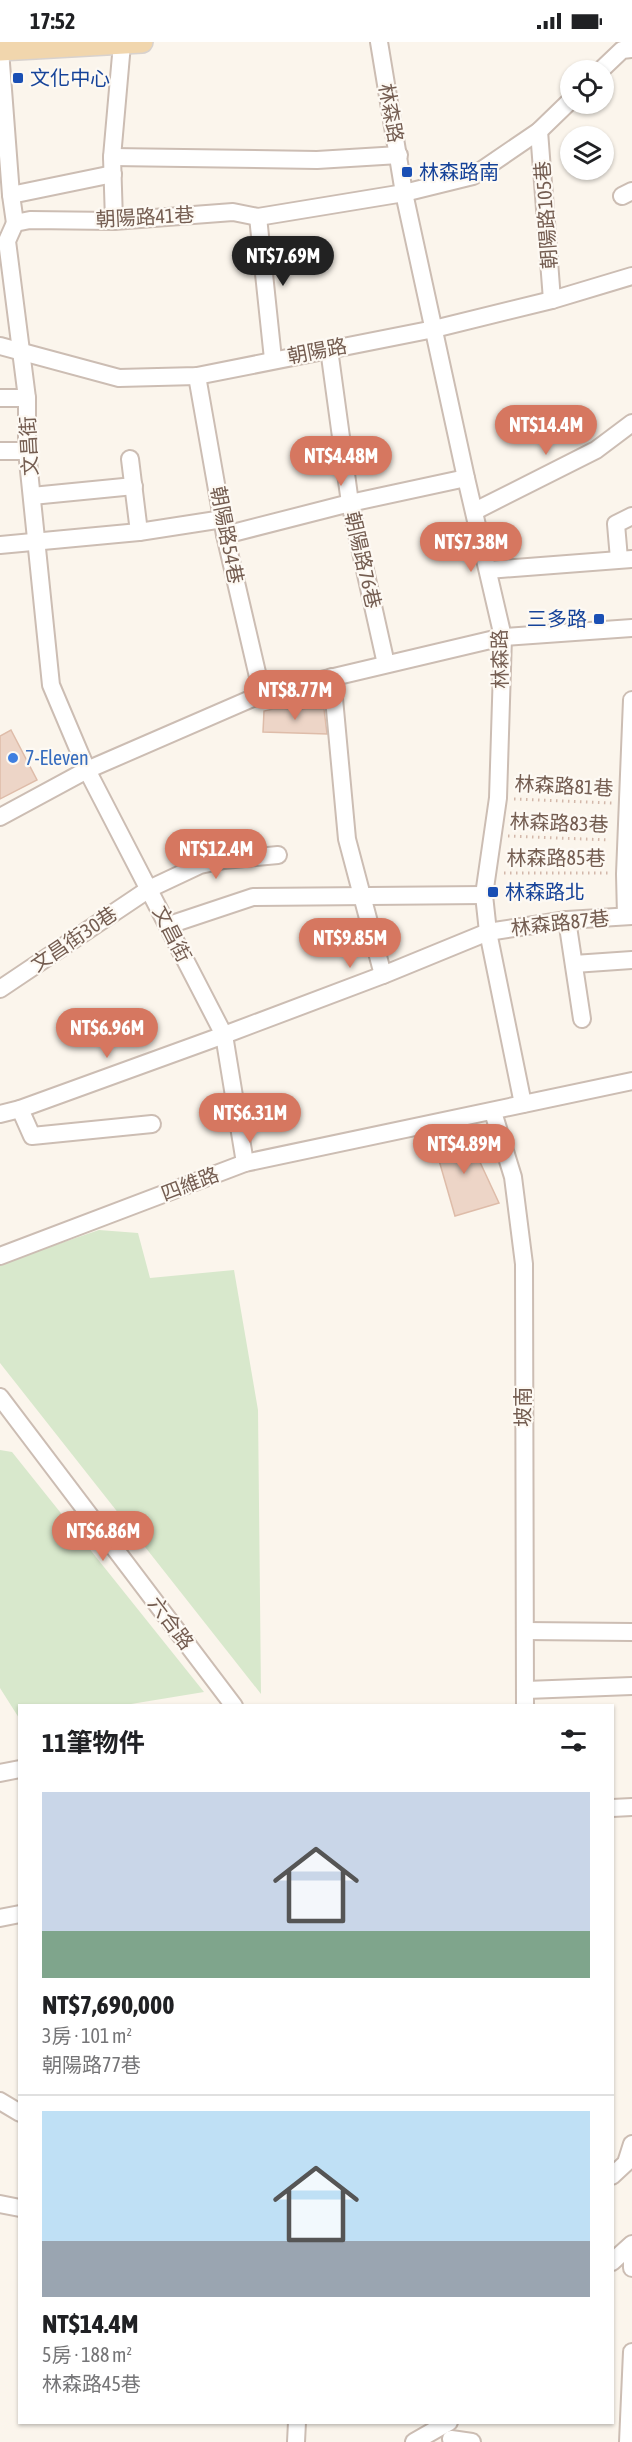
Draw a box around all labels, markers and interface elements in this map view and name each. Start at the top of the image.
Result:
text: 17:52 [30,8,75,34]
map controls [560,60,614,180]
button: locate [560,60,614,114]
place label: 文化中心 [30,66,110,89]
marker: 文化中心 [11,71,25,85]
street label: 林森路 [375,81,408,144]
button: layers [560,126,614,180]
place label: 林森路南 [419,160,499,183]
street label: 朝陽路105巷 [530,160,561,270]
marker: 林森路南 [400,165,414,179]
street label: 朝陽路41巷 [95,202,195,231]
pin: NT$7.69M [221,236,345,287]
text: NT$7.69M [246,244,320,267]
street label: 朝陽路 [285,333,349,368]
pin: NT$14.4M [484,405,608,456]
text: NT$14.4M [509,413,583,436]
street label: 文昌街 [15,415,42,477]
pin: NT$4.48M [279,436,403,487]
text: NT$4.48M [304,444,378,467]
street label: 朝陽路54巷 [207,484,248,586]
street label: 朝陽路76巷 [341,509,386,611]
pin: NT$7.38M [409,522,533,573]
text: NT$7.38M [434,530,508,553]
place label: 三多路 [527,607,587,630]
marker: 三多路 [592,612,606,626]
street label: 林森路 [487,629,512,689]
pin: NT$8.77M [233,670,357,721]
text: NT$8.77M [258,678,332,701]
place label: 7-Eleven [25,746,89,769]
marker: 7-Eleven [6,751,20,765]
street label: 林森路81巷 [514,771,614,800]
street label: 林森路83巷 [509,809,609,836]
pin: NT$12.4M [154,829,278,880]
text: NT$12.4M [179,837,253,860]
street label: 林森路85巷 [507,846,605,869]
place label: 林森路北 [505,880,585,903]
marker: 林森路北 [486,885,500,899]
street label: 文昌街30巷 [26,901,121,976]
street label: 文昌街 [149,902,196,966]
street label: 林森路87巷 [510,906,610,939]
pin: NT$9.85M [288,918,412,969]
text: NT$9.85M [313,926,387,949]
pin: NT$6.96M [45,1008,169,1059]
text: NT$6.96M [70,1016,144,1039]
pin: NT$6.31M [188,1093,312,1144]
text: NT$6.31M [213,1101,287,1124]
pin: NT$4.89M [402,1124,526,1175]
text: NT$4.89M [427,1132,501,1155]
street label: 四維路 [158,1162,222,1205]
street label: 坡南 [511,1387,534,1427]
pin: NT$6.86M [41,1511,165,1562]
text: NT$6.86M [66,1519,140,1542]
street label: 六合路 [144,1592,199,1654]
icon: filters [557,1724,590,1757]
text: 11筆物件 [42,1728,144,1758]
icon: home [262,1831,370,1939]
text: NT$7,690,000 [42,1990,174,2020]
text: 3房 · 101 m² [42,2024,132,2047]
text: 朝陽路77巷 [42,2053,141,2076]
icon: home [262,2150,370,2258]
text: NT$14.4M [42,2309,138,2339]
text: 5房 · 188 m² [42,2343,132,2366]
text: 林森路45巷 [42,2372,141,2395]

